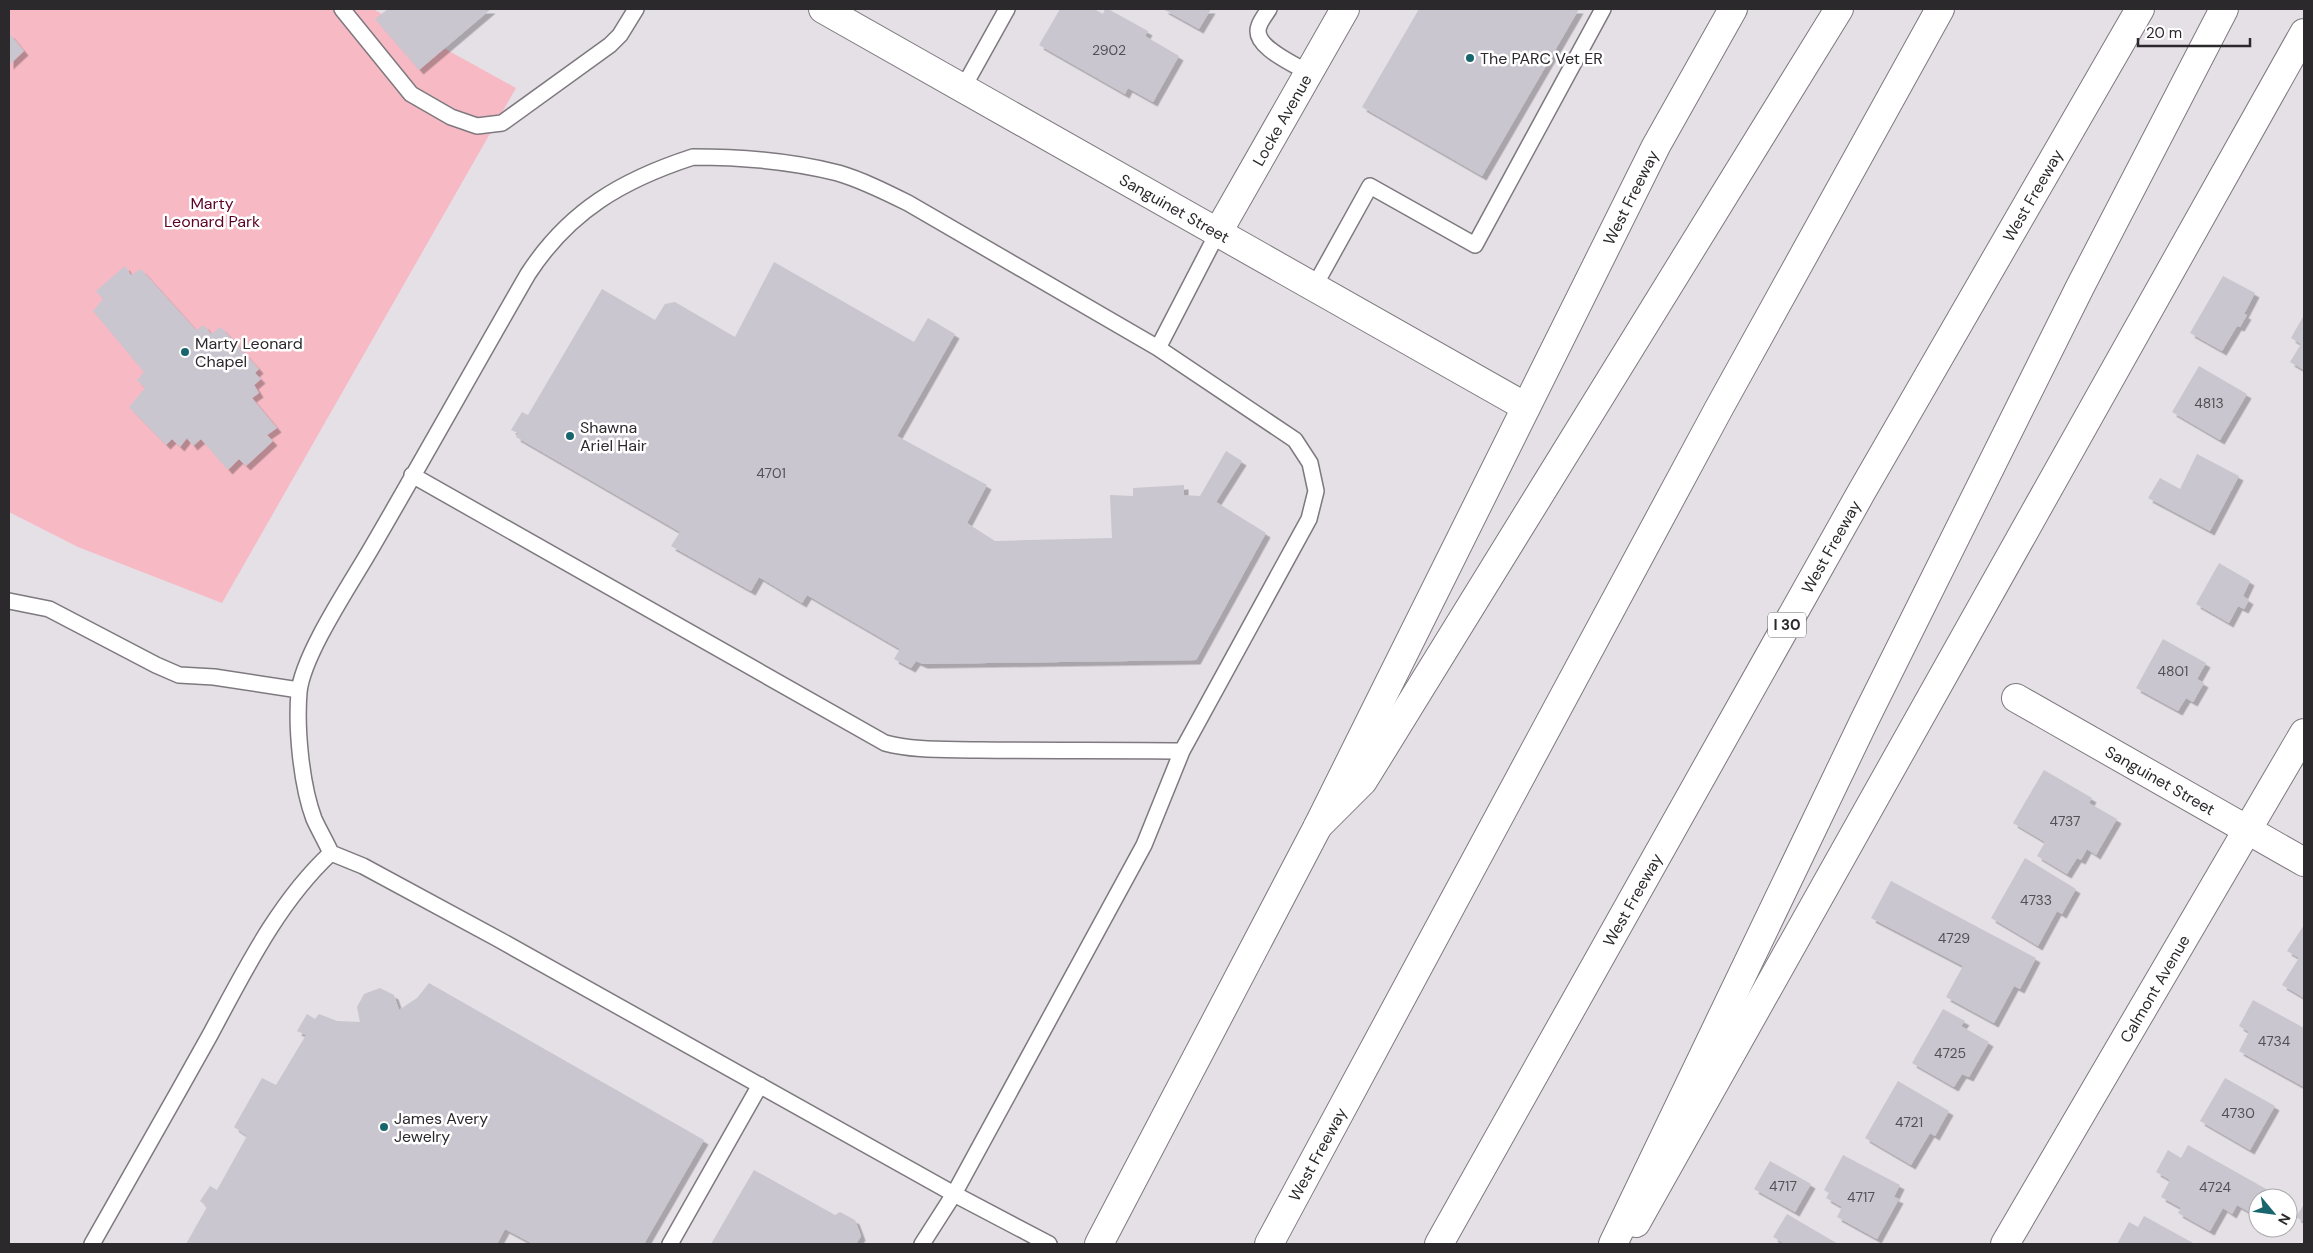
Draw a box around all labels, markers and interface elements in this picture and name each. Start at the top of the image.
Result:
scale bar [2138,15,2250,47]
text: 20 m [2146,23,2182,43]
house number: 2902 [1092,41,1126,59]
place label: The PARC Vet ER [1480,48,1603,69]
marker: The PARC Vet ER [1464,52,1476,64]
street label: Locke Avenue [1248,71,1317,170]
street label: West Freeway [1998,145,2068,246]
street label: West Freeway [1599,146,1663,248]
street label: Sanguinet Street [1116,169,1233,248]
park label: Marty Leonard Park [164,193,260,232]
place label: Marty Leonard Chapel [195,333,303,372]
marker: Marty Leonard Chapel [179,346,191,358]
house number: 4813 [2194,394,2224,412]
place label: Shawna Ariel Hair [580,417,647,456]
marker: Shawna Ariel Hair [564,430,576,442]
house number: 4701 [756,464,786,482]
street label: West Freeway [1797,496,1866,597]
road number: I 30 [1768,612,1806,638]
house number: 4801 [2158,662,2188,680]
street label: Sanguinet Street [2101,741,2219,820]
house number: 4737 [2049,812,2081,830]
street label: West Freeway [1598,850,1667,950]
house number: 4733 [2020,891,2052,909]
house number: 4729 [1938,929,1970,947]
street label: Calmont Avenue [2115,931,2195,1047]
house number: 4734 [2258,1032,2291,1050]
house number: 4725 [1934,1044,1966,1062]
street label: West Freeway [1284,1104,1352,1205]
house number: 4730 [2221,1104,2255,1122]
place label: James Avery Jewelry [394,1108,488,1147]
house number: 4721 [1895,1113,1923,1131]
marker: James Avery Jewelry [378,1121,390,1133]
house number: 4717 [1769,1177,1797,1195]
house number: 4724 [2199,1178,2231,1196]
house number: 4717 [1847,1188,1875,1206]
north arrow [2248,1188,2298,1238]
text: N [2274,1210,2295,1228]

